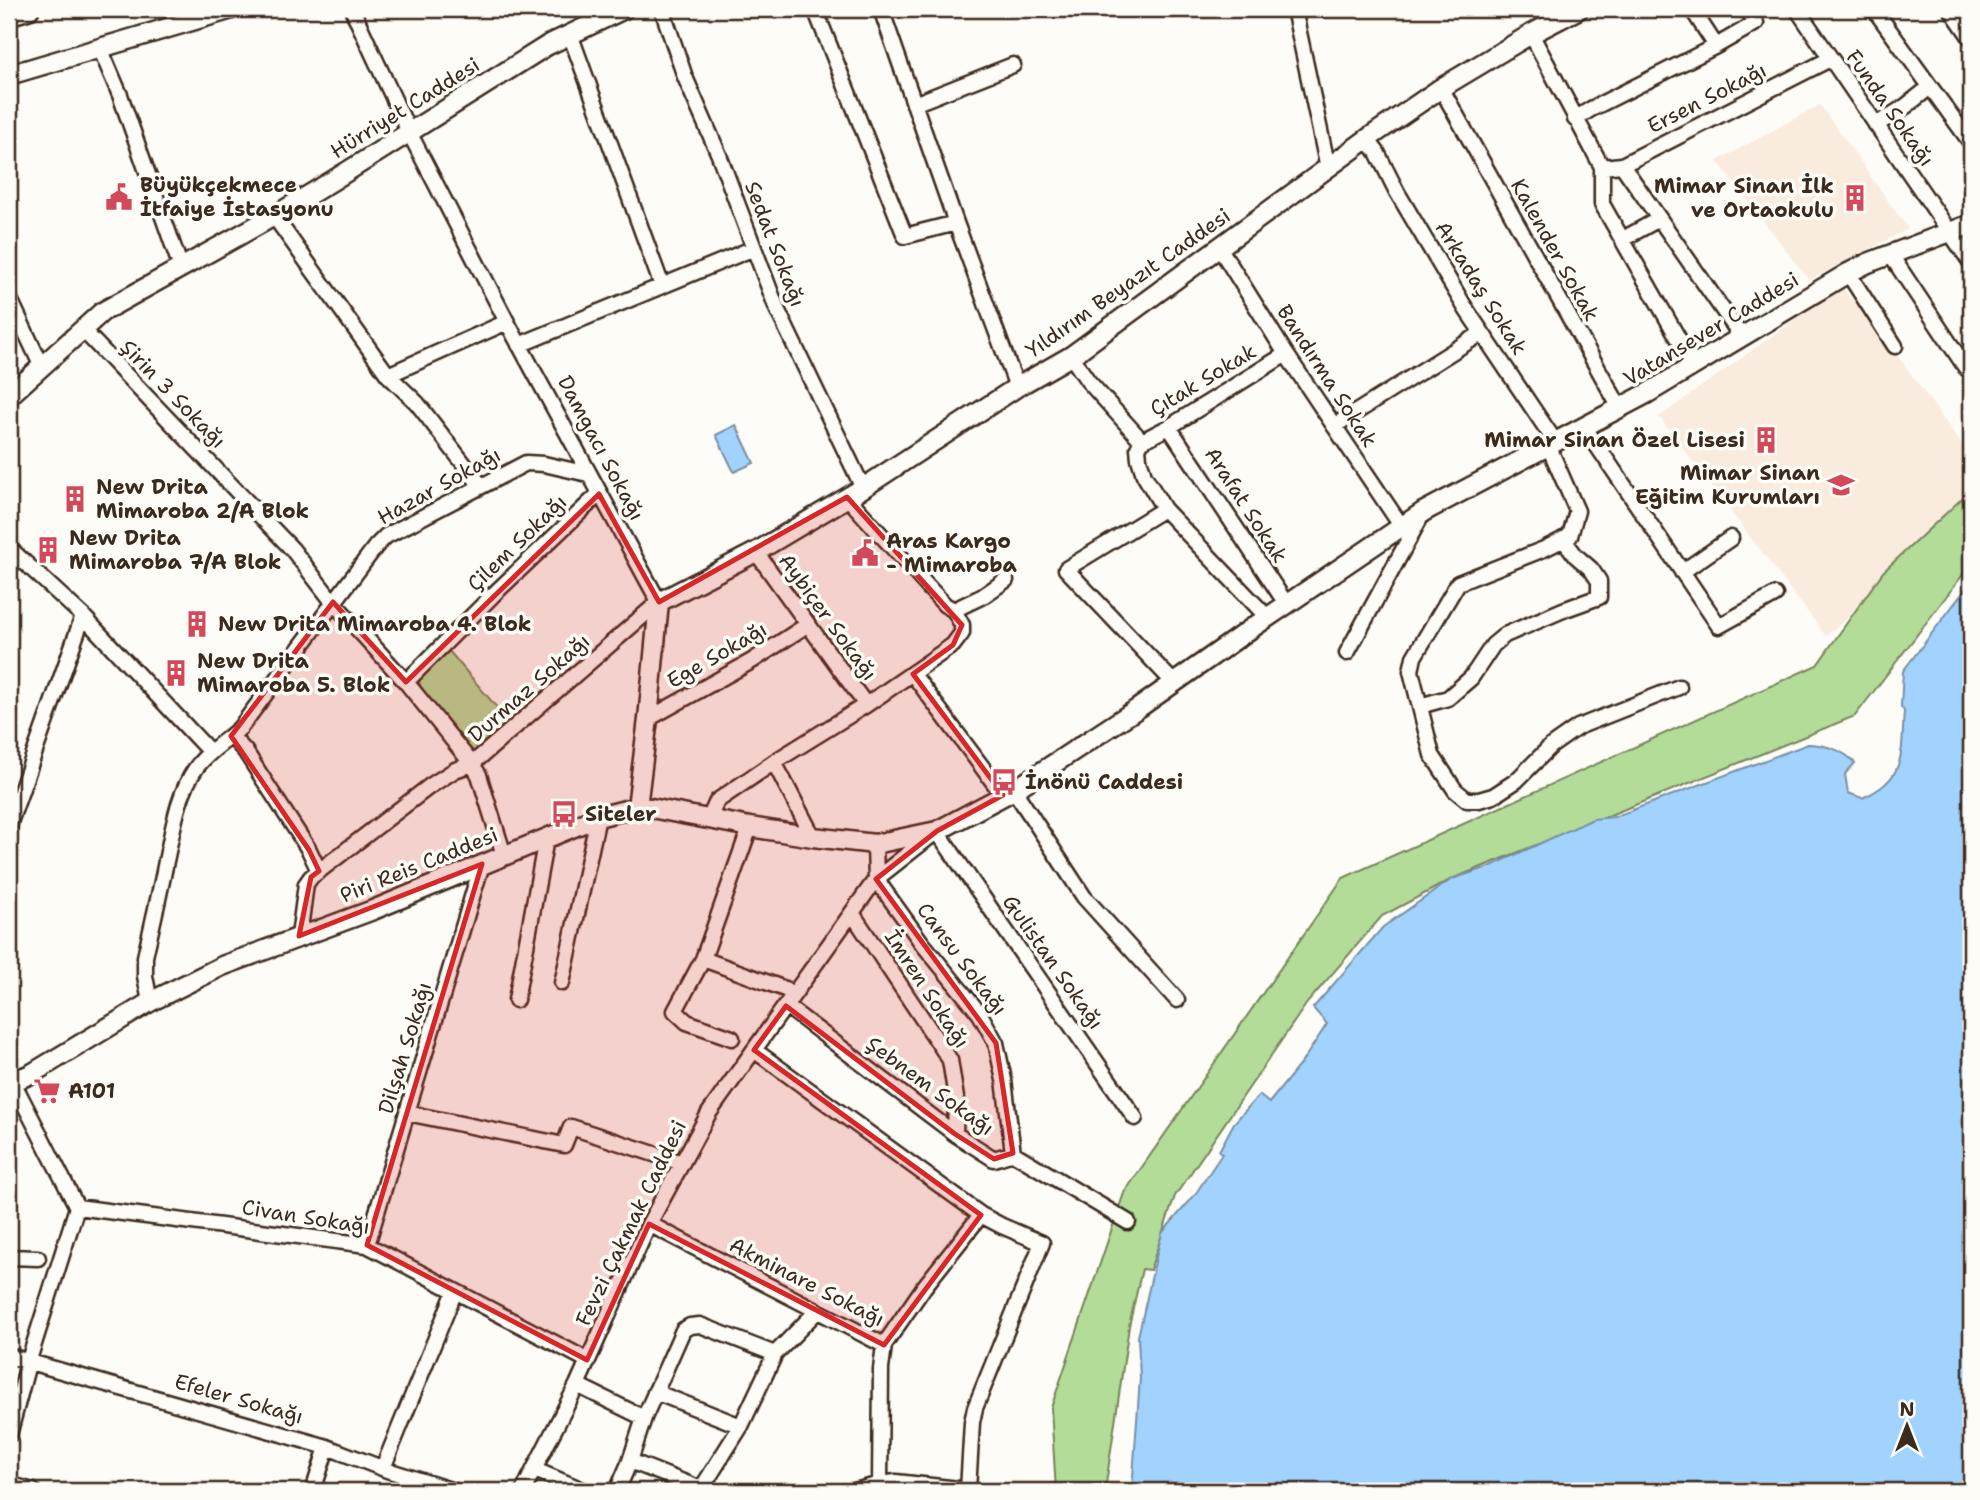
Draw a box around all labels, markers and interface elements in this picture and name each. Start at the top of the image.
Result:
street label: Funda Sokağı [1839,44,1941,172]
street label: Hürriyet Caddesi [325,51,485,165]
street label: Ersen Sokağı [1643,56,1771,140]
place label: Büyükçekmece İtfaiye İstasyonu [140,171,334,223]
place label: Mimar Sinan İlk ve Ortaokulu [1654,172,1834,224]
street label: Kalender Sokak [1504,174,1606,326]
street label: Sedat Sokağı [738,177,812,311]
public building icon: Büyükçekmece İtfaiye İstasyonu [104,182,134,212]
building icon: Mimar Sinan İlk ve Ortaokulu [1840,183,1870,213]
street label: Yıldırım Beyazıt Caddesi [1020,202,1236,364]
street label: Arkadaş Sokak [1429,216,1533,360]
street label: Vatansever Caddesi [1618,266,1804,392]
street label: Bandırma Sokak [1270,299,1384,453]
street label: Şirin 3 Sokağı [114,334,232,454]
street label: Çıtak Sokak [1145,337,1261,423]
street label: Damgacı Sokağı [551,371,651,525]
building icon: Mimar Sinan Özel Lisesi [1751,425,1781,455]
place label: Mimar Sinan Özel Lisesi [1484,426,1745,454]
street label: Hazar Sokağı [372,441,506,531]
street label: Arafat Sokak [1198,442,1294,568]
place label: Mimar Sinan Eğitim Kurumları [1635,459,1820,511]
school or university icon: Mimar Sinan Eğitim Kurumları [1826,470,1856,500]
place label: New Drita Mimaroba 2/A Blok [96,473,309,525]
building icon: New Drita Mimaroba 2/A Blok [60,484,90,514]
street label: Çilem Sokağı [461,488,573,598]
place label: New Drita Mimaroba 7/A Blok [69,524,281,576]
place label: Aras Kargo - Mimaroba [886,527,1018,579]
building icon: New Drita Mimaroba 7/A Blok [33,535,63,565]
public building icon: Aras Kargo - Mimaroba [850,538,880,568]
street label: Aybiçer Sokağı [772,548,884,686]
building icon: New Drita Mimaroba 4. Blok [182,609,212,639]
place label: New Drita Mimaroba 4. Blok [218,610,532,638]
street label: Ege Sokağı [662,615,772,695]
street label: Durmaz Sokağı [462,627,596,749]
place label: New Drita Mimaroba 5. Blok [197,647,390,699]
building icon: New Drita Mimaroba 5. Blok [161,658,191,688]
bus stop icon: İnönü Caddesi [989,767,1019,797]
place label: İnönü Caddesi [1025,768,1183,796]
bus stop icon: Siteler [549,799,579,829]
place label: Siteler [585,800,656,828]
street label: Piri Reis Caddesi [336,821,502,909]
street label: Gulistan Sokağı [996,889,1110,1035]
street label: Cansu Sokağı [910,897,1014,1021]
street label: İmren Sokağı [878,924,976,1054]
street label: Dilşah Sokağı [372,979,438,1117]
street label: Şebnem Sokağı [860,1030,1000,1142]
supermarket icon: A101 [32,1076,62,1106]
place label: A101 [68,1077,115,1105]
street label: Fevzi Çakmak Caddesi [569,1116,693,1330]
street label: Civan Sokağı [240,1193,372,1241]
street label: Akminare Sokağı [725,1231,889,1333]
street label: Efeler Sokağı [171,1367,307,1431]
north arrow [1871,1392,1941,1462]
text: N [1899,1397,1915,1422]

